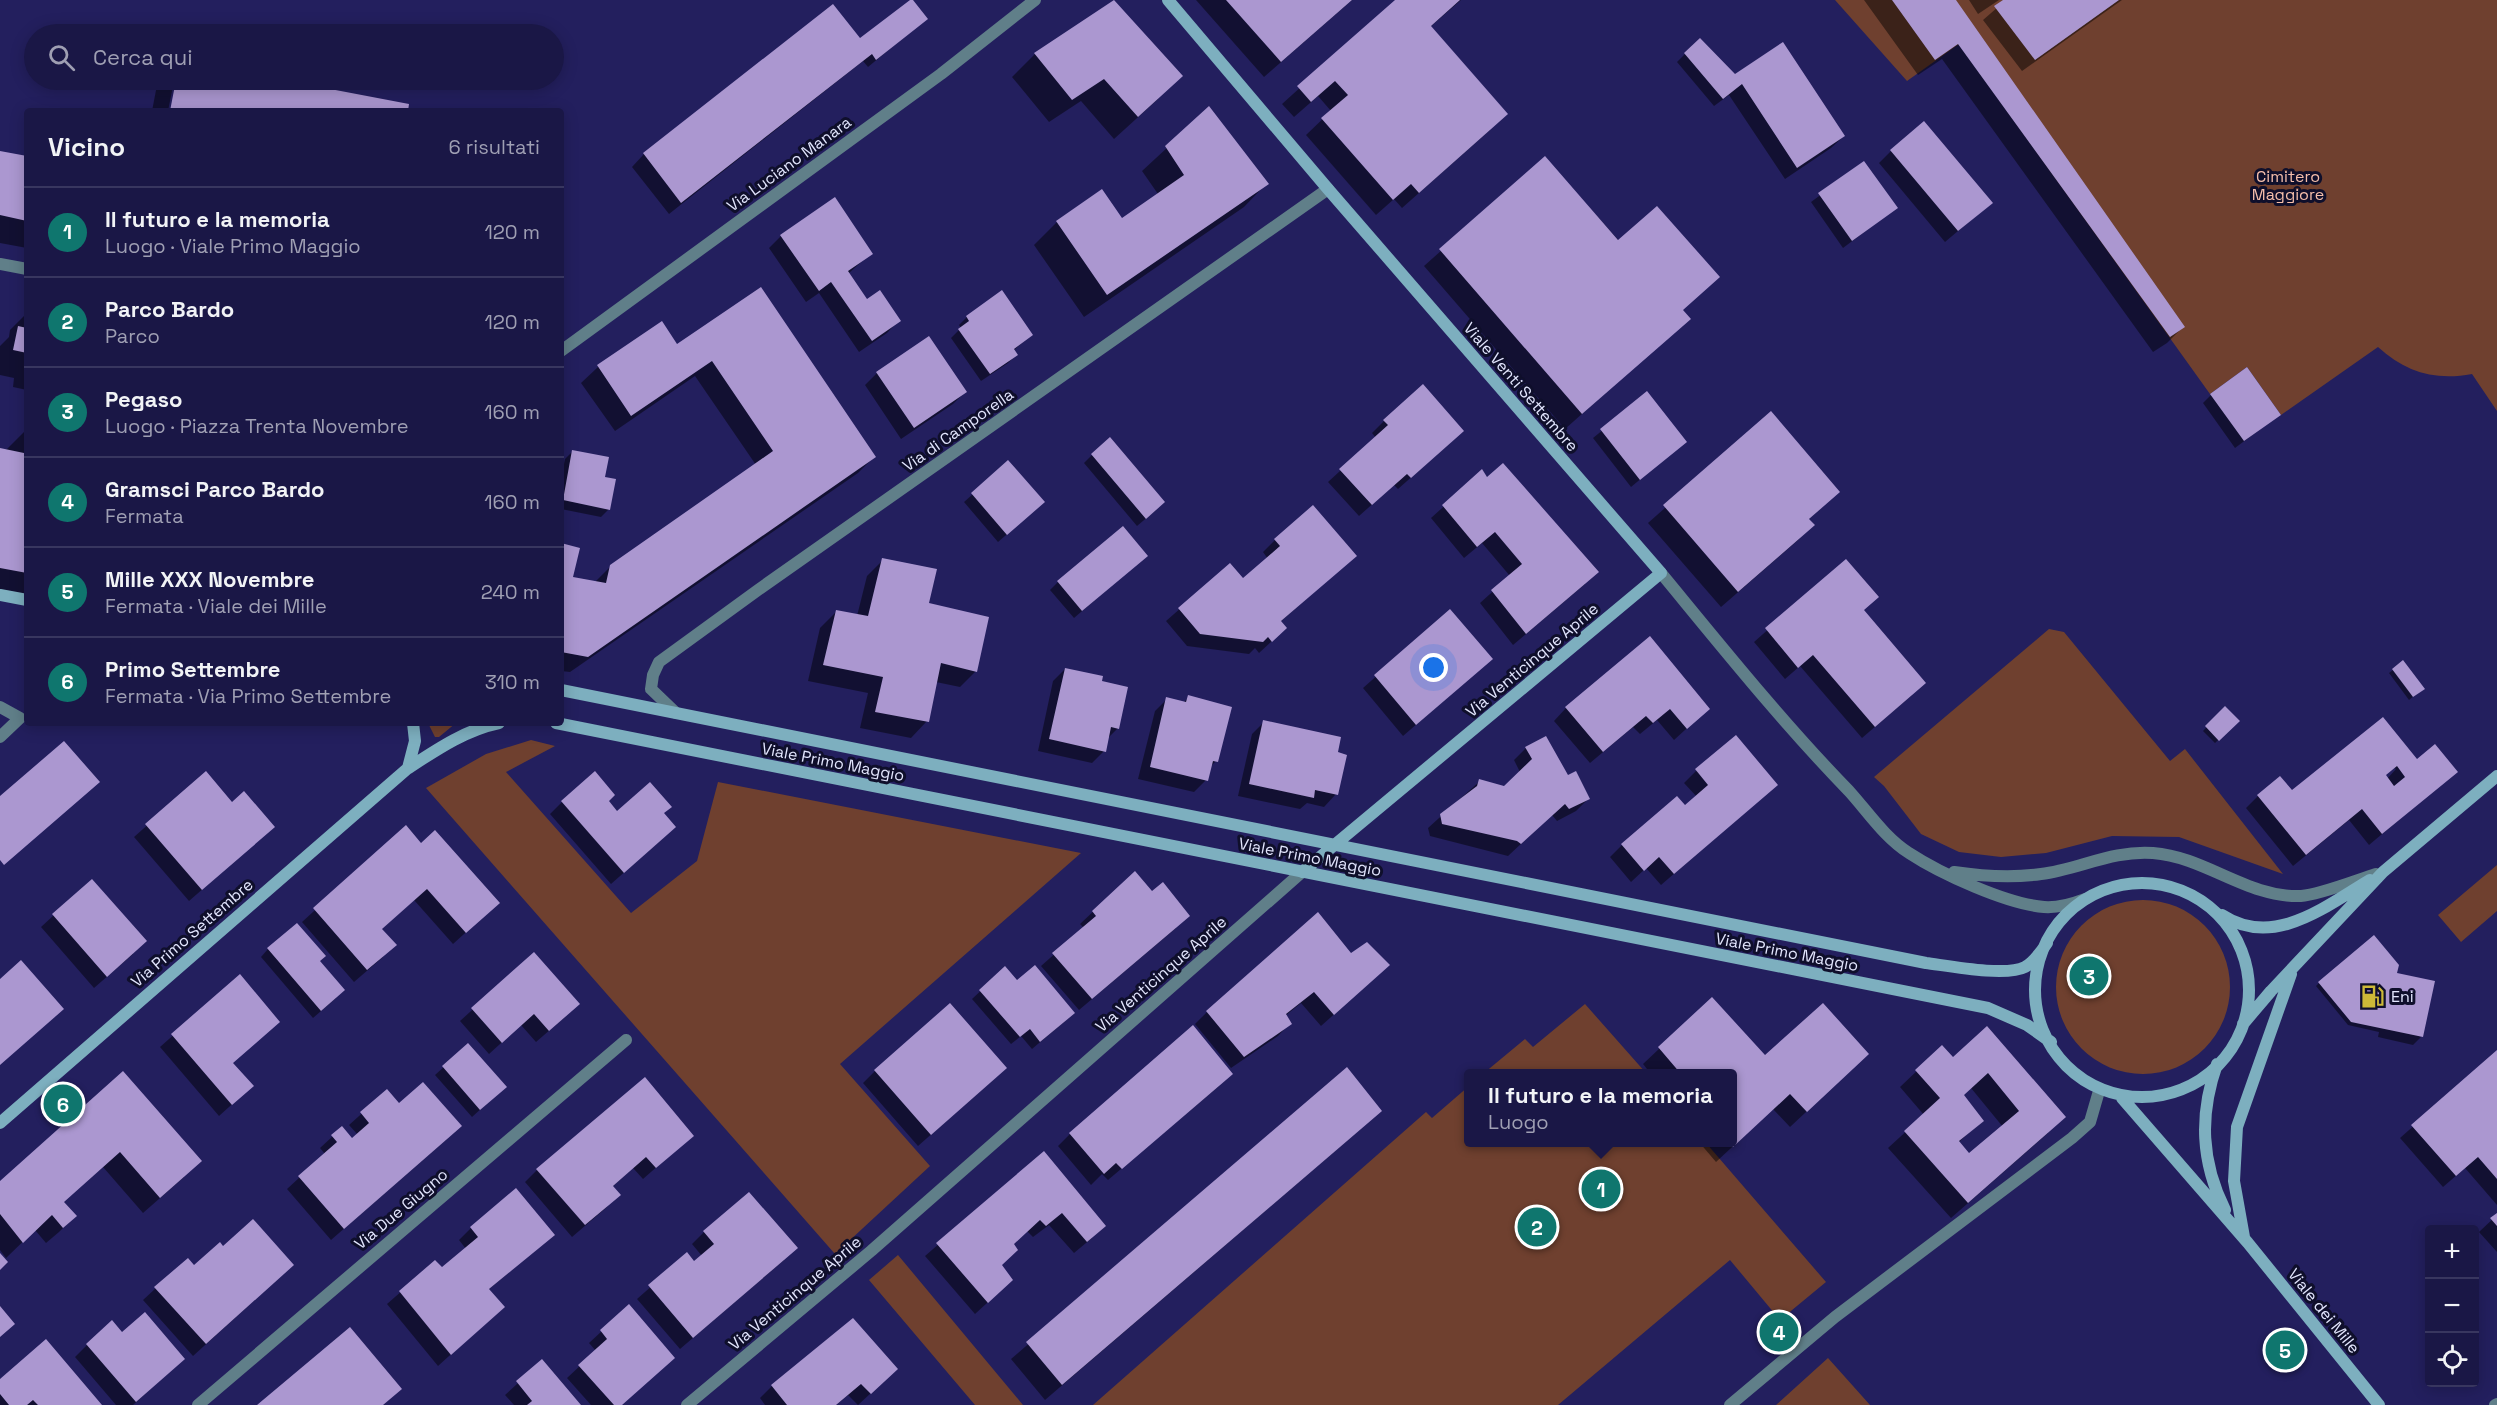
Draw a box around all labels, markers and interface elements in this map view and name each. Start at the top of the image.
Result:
search box [24,24,564,90]
icon: search [45,41,78,74]
text: Cerca qui [93,43,193,71]
street label: Via Luciano Manara [723,112,855,216]
text: Vicino [48,130,125,164]
text: 6 risultati [448,134,540,160]
park label: Cimitero Maggiore [2252,166,2324,205]
text: Il futuro e la memoria [105,205,330,233]
text: 1 [63,219,72,245]
text: 120 m [484,219,540,245]
text: Luogo · Viale Primo Maggio [105,233,361,259]
text: Parco Bardo [105,295,234,323]
text: 2 [62,309,73,335]
text: 120 m [484,309,540,335]
street label: Viale Venti Settembre [1459,318,1583,456]
text: Parco [105,323,160,349]
street label: Via di Camporella [898,384,1018,476]
text: Pegaso [105,385,182,413]
text: 3 [61,399,74,425]
text: 160 m [484,399,540,425]
text: Luogo · Piazza Trenta Novembre [105,413,409,439]
text: Gramsci Parco Bardo [105,475,325,503]
text: 4 [61,489,74,515]
text: 160 m [484,489,540,515]
text: Fermata [105,503,184,529]
text: Mille XXX Novembre [105,565,315,593]
text: 5 [62,579,74,605]
text: 240 m [481,579,540,605]
text: Fermata · Viale dei Mille [105,593,327,619]
street label: Via Venticinque Aprile [1461,598,1603,722]
your location [1419,653,1448,682]
text: Primo Settembre [105,655,280,683]
text: 6 [61,669,74,695]
text: 310 m [485,669,540,695]
text: Fermata · Via Primo Settembre [105,683,391,709]
street label: Viale Primo Maggio [760,738,906,786]
street label: Viale Primo Maggio [1237,833,1383,881]
street label: Via Primo Settembre [127,874,257,992]
street label: Via Venticinque Aprile [1091,911,1231,1037]
street label: Viale Primo Maggio [1714,928,1860,976]
pin: 3 [2070,954,2108,998]
fuel station icon: Eni [2360,983,2386,1009]
place label: Eni [2391,986,2414,1007]
popup [1464,1069,1737,1147]
text: Il futuro e la memoria [1488,1081,1713,1109]
pin: 6 [44,1082,82,1126]
text: Luogo [1488,1109,1549,1135]
street label: Via Due Giugno [350,1164,452,1254]
pin: 1 [1582,1166,1620,1212]
pin: 2 [1518,1204,1556,1250]
map controls [2425,1225,2479,1387]
button: + [2425,1225,2479,1279]
street label: Via Venticinque Aprile [724,1231,866,1355]
street label: Viale dei Mille [2283,1264,2365,1358]
button: − [2425,1279,2479,1333]
pin: 4 [1760,1310,1798,1354]
pin: 5 [2266,1328,2304,1372]
button: locate [2425,1333,2479,1387]

